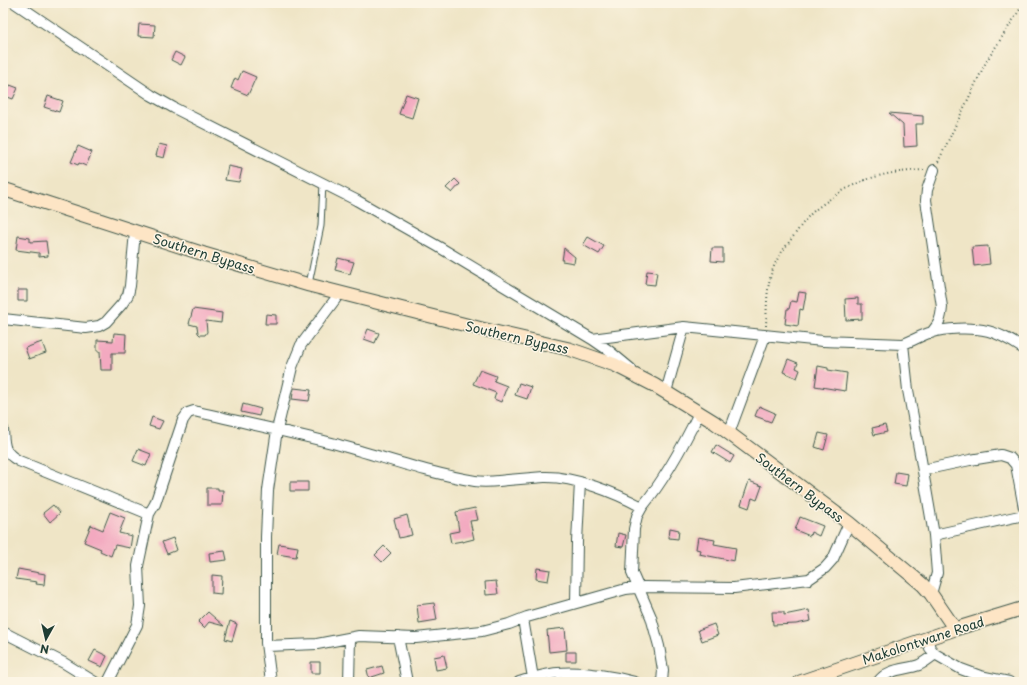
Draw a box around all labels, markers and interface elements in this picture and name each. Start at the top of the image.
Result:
street label: Southern Bypass [151,228,257,278]
street label: Southern Bypass [463,316,571,358]
street label: Southern Bypass [752,448,848,526]
street label: Makolontwane Road [859,611,987,669]
north arrow [26,619,66,659]
text: N [39,640,50,658]

